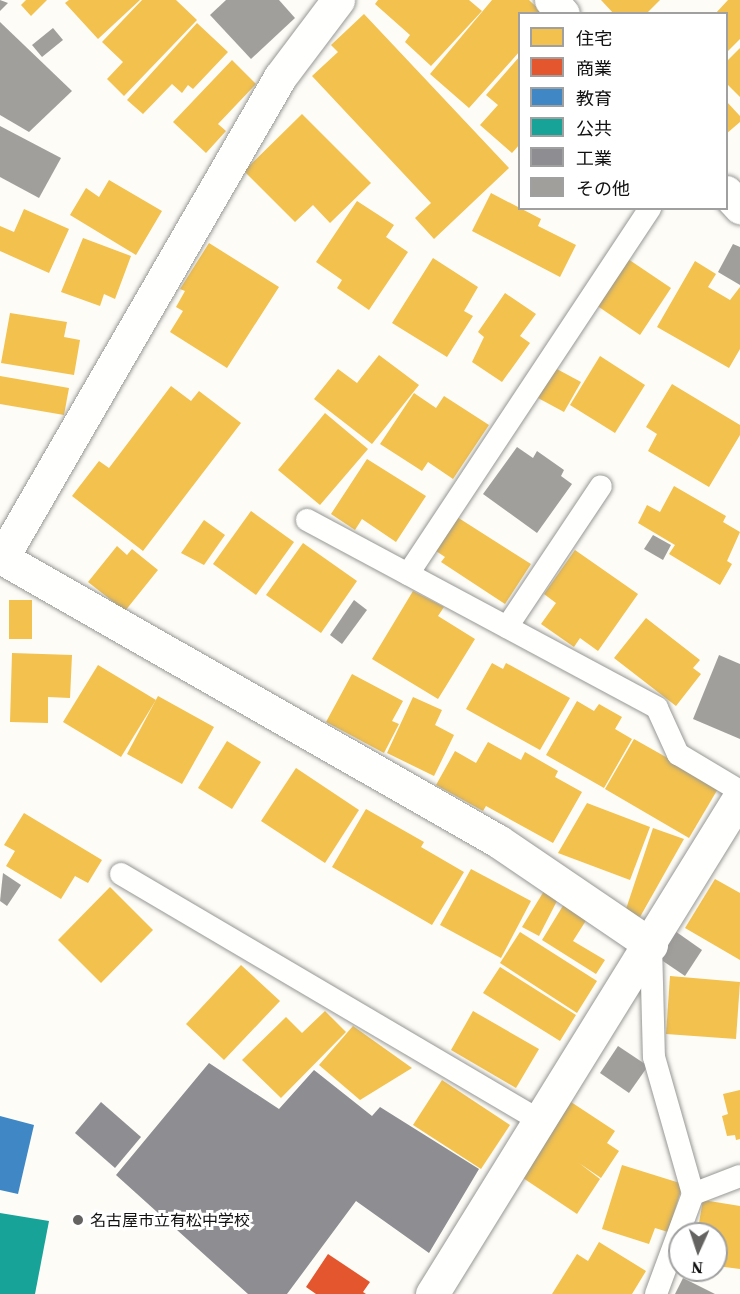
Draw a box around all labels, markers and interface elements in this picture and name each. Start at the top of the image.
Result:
legend [518,12,728,210]
text: 住宅 [576,26,612,51]
text: 商業 [576,56,612,81]
text: 教育 [576,86,612,111]
text: 公共 [576,116,612,141]
text: 工業 [576,146,612,171]
text: その他 [576,176,630,201]
place label: 名古屋市立有松中学校 [90,1210,250,1230]
marker: 名古屋市立有松中学校 [71,1213,85,1227]
north arrow [668,1222,728,1282]
text: N [691,1257,704,1279]

